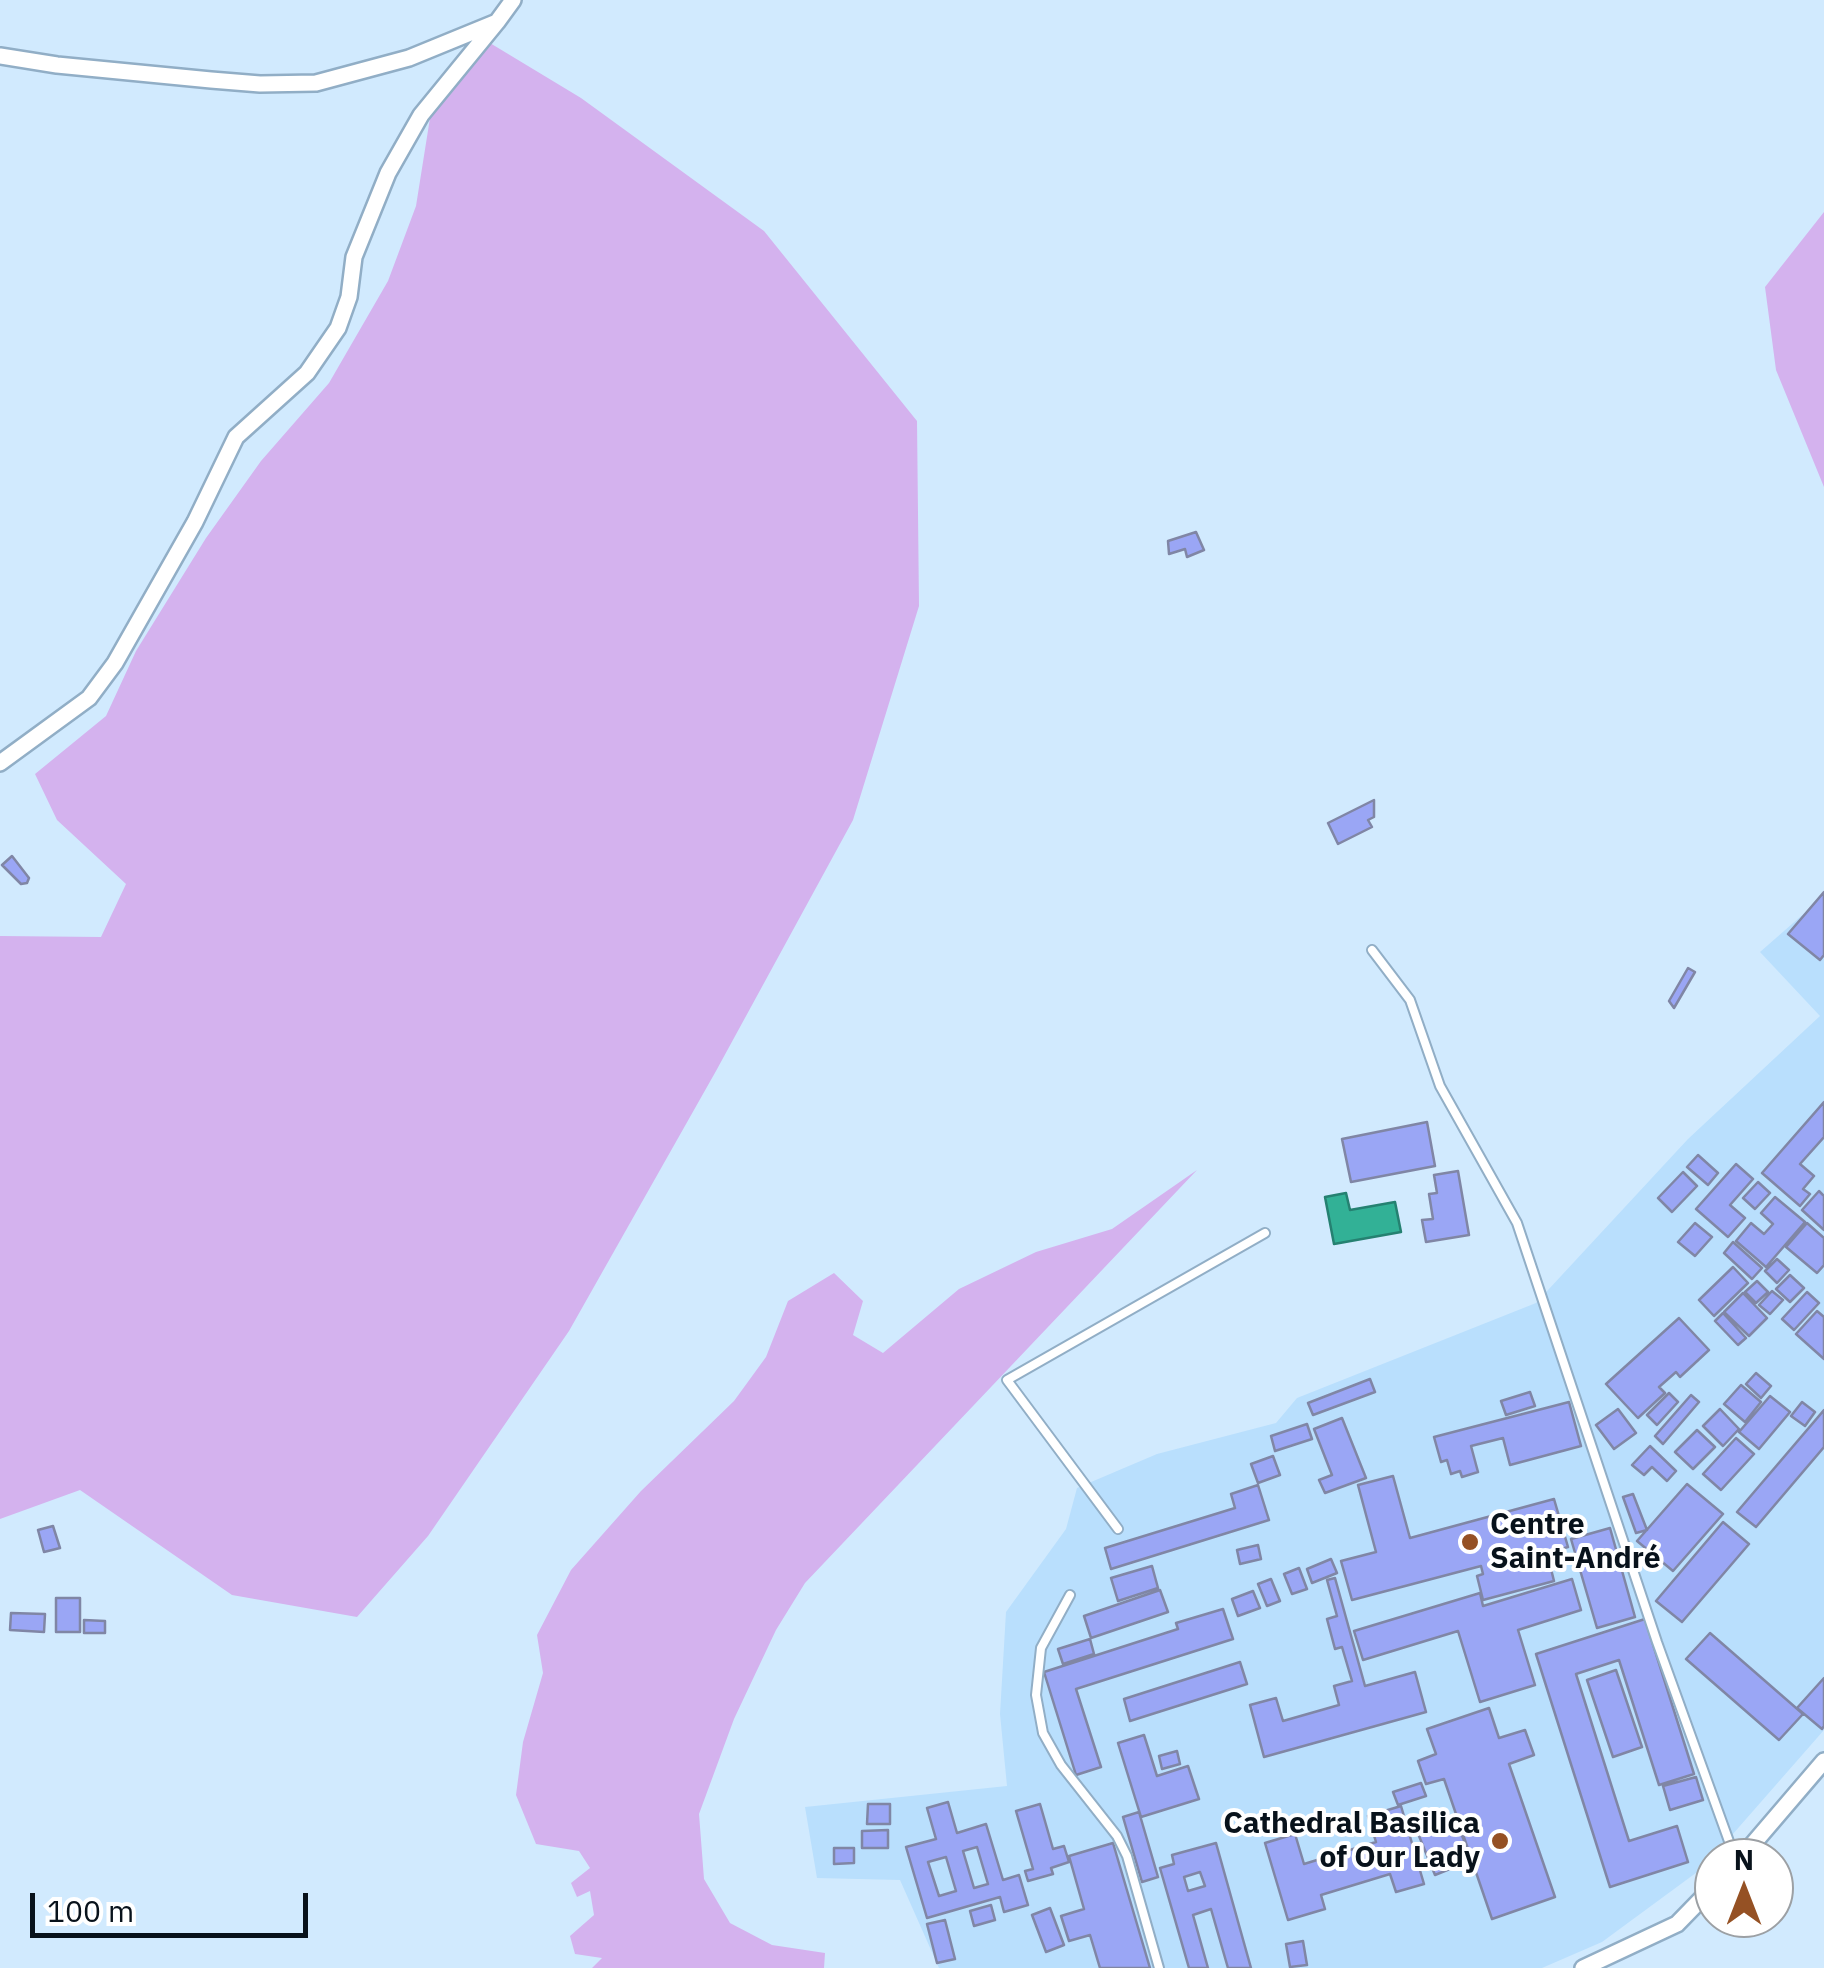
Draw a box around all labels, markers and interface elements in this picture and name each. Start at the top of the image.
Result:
place label: Centre Saint-André [1490,1507,1661,1578]
marker: Centre Saint-André [1459,1531,1481,1553]
place label: Cathedral Basilica of Our Lady [1223,1806,1480,1876]
marker: Cathedral Basilica of Our Lady [1489,1830,1511,1852]
north arrow [1694,1838,1794,1938]
text: N [1734,1841,1754,1878]
scale bar [35,1873,312,1935]
text: 100 m [47,1891,134,1930]

